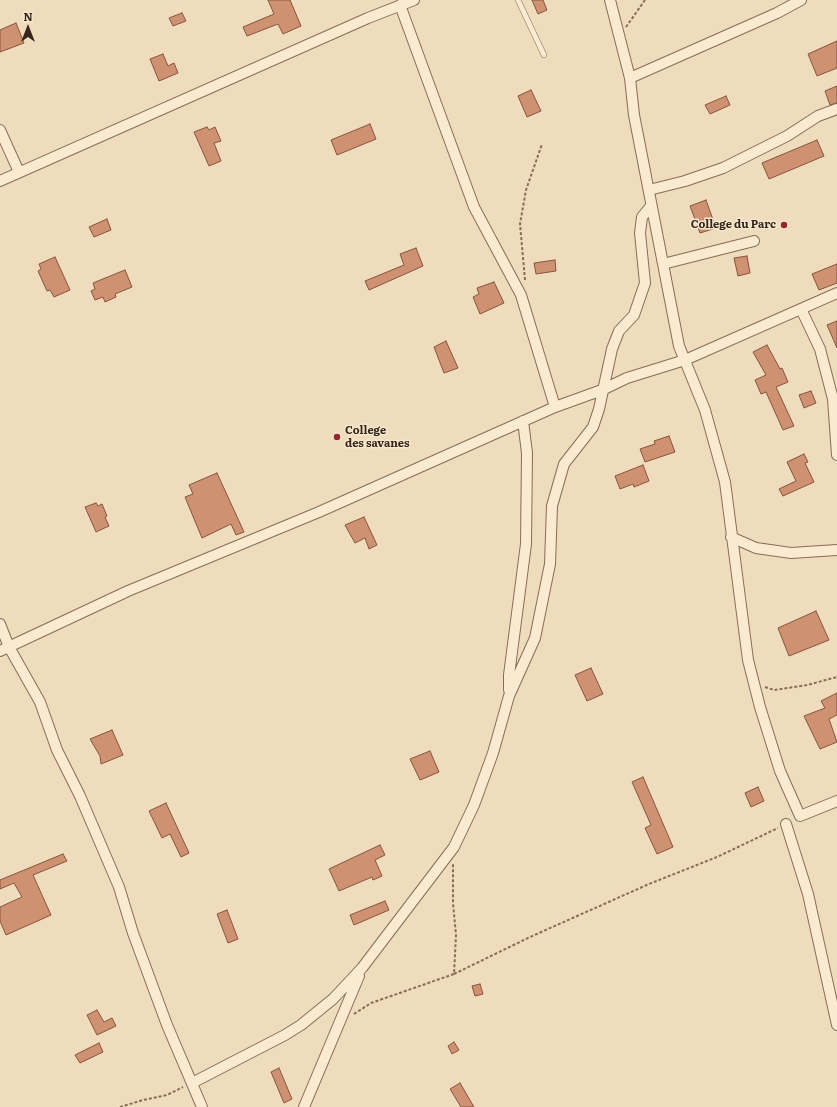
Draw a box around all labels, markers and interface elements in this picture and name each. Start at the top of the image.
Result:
north arrow [8,8,48,48]
text: N [23,8,33,24]
place label: College du Parc [691,218,776,232]
marker: College du Parc [779,220,789,230]
place label: College des savanes [345,424,409,450]
marker: College des savanes [332,432,342,442]

